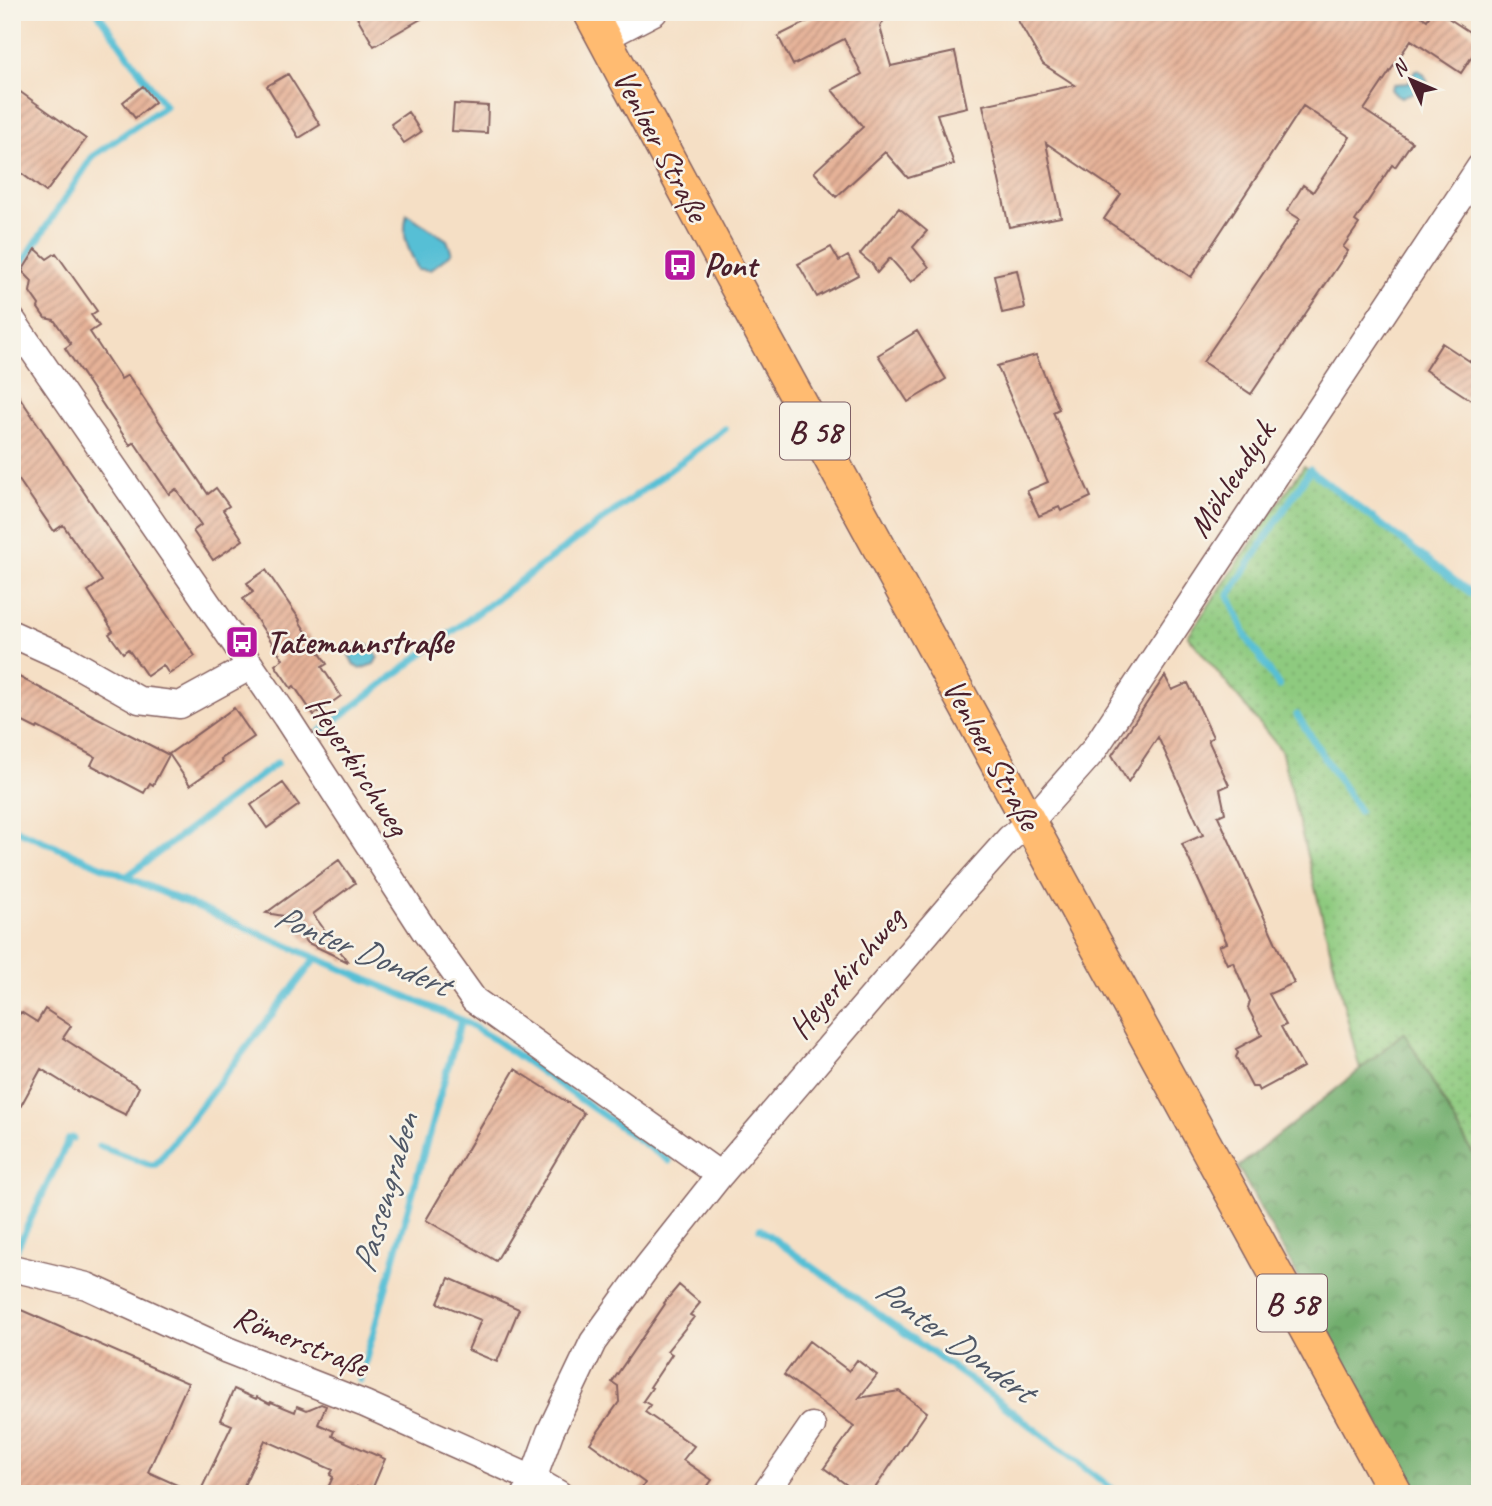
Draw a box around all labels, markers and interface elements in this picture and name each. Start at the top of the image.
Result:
north arrow [1376,46,1446,116]
text: N [1387,54,1414,81]
street label: Venloer Straße [603,62,720,230]
place label: Pont [704,244,761,286]
bus stop icon: Pont [661,246,699,284]
road number: B 58 [780,402,850,460]
street label: Möhlendyck [1178,410,1286,545]
place label: Tatemannstraße [266,621,455,663]
bus stop icon: Tatemannstraße [223,623,261,661]
street label: Venloer Straße [933,671,1052,839]
street label: Heyerkirchweg [297,687,420,845]
water label: Ponter Dondert [268,893,462,1009]
street label: Heyerkirchweg [779,897,915,1048]
water label: Passengraben [341,1106,430,1277]
water label: Ponter Dondert [867,1267,1048,1416]
road number: B 58 [1257,1274,1327,1332]
street label: Römerstraße [227,1295,377,1388]

